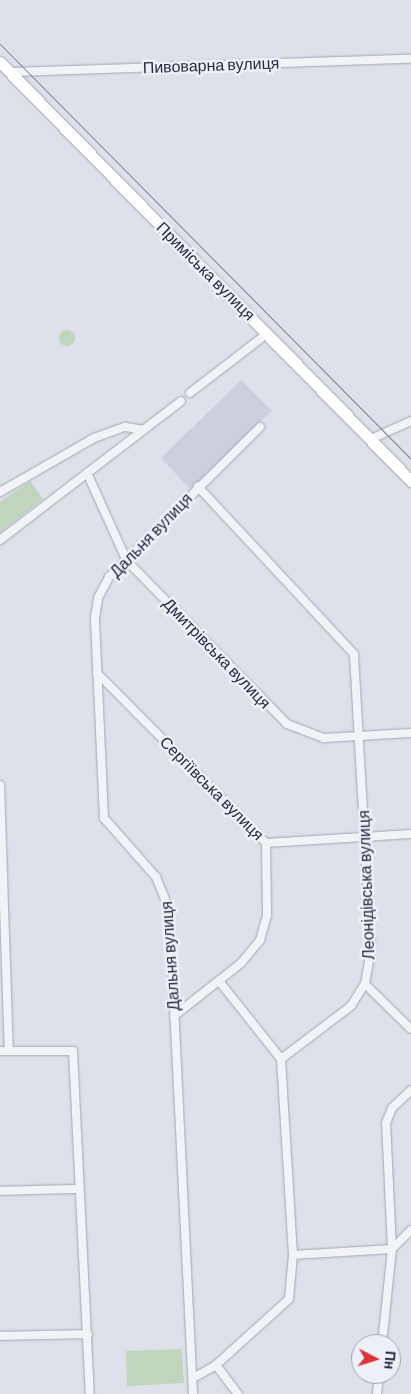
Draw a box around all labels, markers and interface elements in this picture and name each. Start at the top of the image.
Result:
street label: Пивоварна вулиця [142,53,280,77]
street label: Приміська вулиця [153,218,259,324]
street label: Дальня вулиця [106,489,196,581]
street label: Дмитрівська вулиця [159,594,275,712]
street label: Сергіївська вулиця [156,732,268,844]
street label: Леонідівська вулиця [354,810,378,960]
street label: Дальня вулиця [157,900,183,1012]
north arrow [351,1334,401,1384]
text: Пн [381,1350,400,1370]

